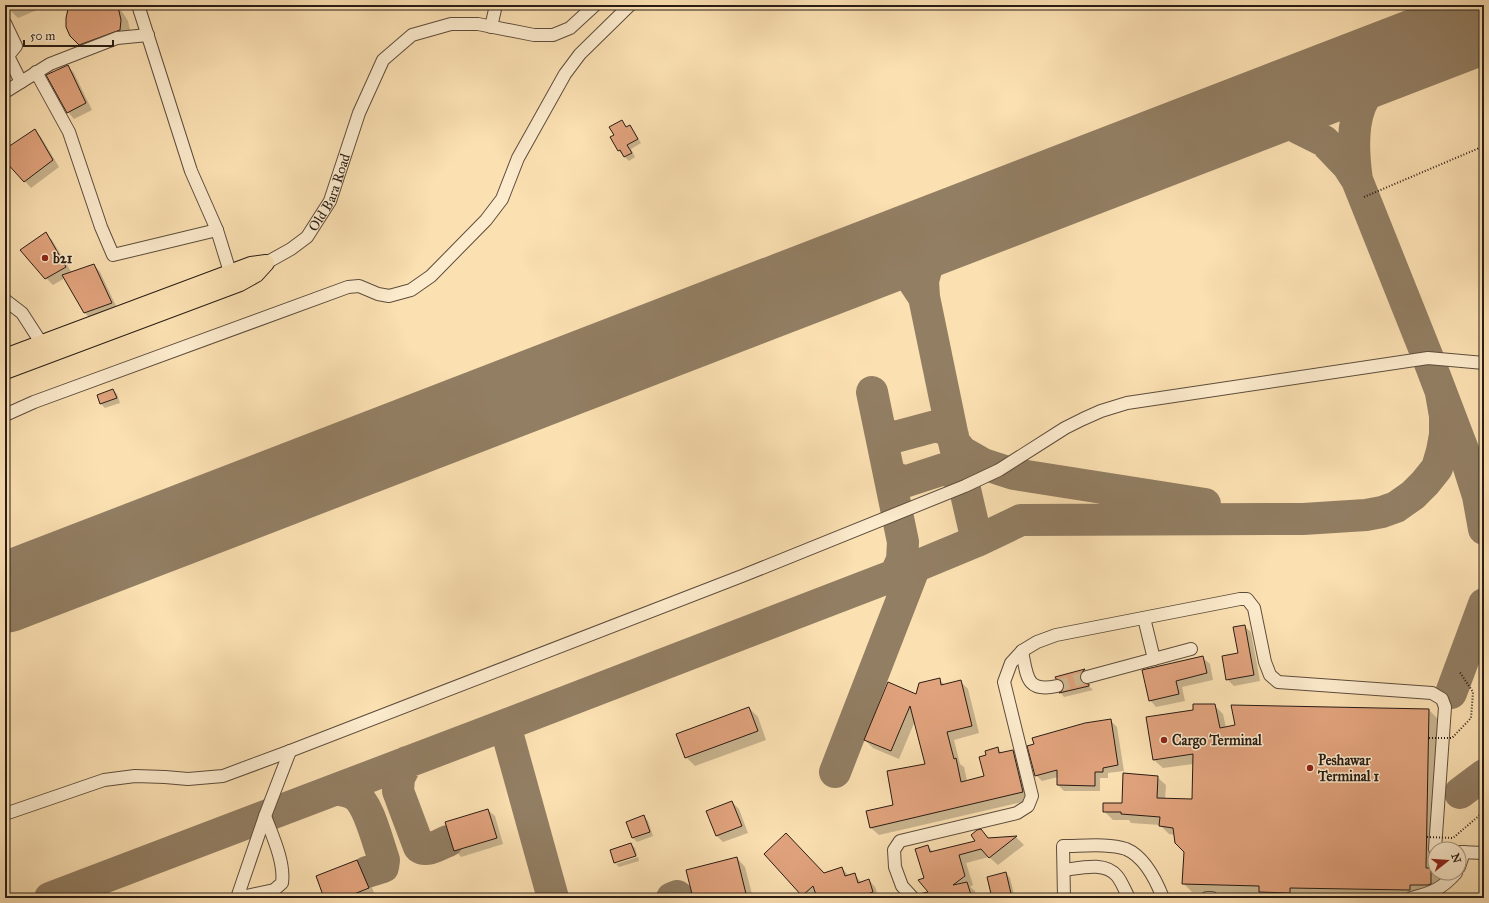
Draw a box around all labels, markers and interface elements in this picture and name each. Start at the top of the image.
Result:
scale bar [24,22,113,48]
text: 50 m [30,29,55,43]
street label: Old Bara Road [305,151,354,235]
place label: b21 [52,250,73,267]
marker: b21 [40,253,50,263]
place label: Cargo Terminal [1172,732,1263,750]
marker: Cargo Terminal [1159,735,1169,745]
place label: Peshawar Terminal 1 [1317,752,1379,785]
marker: Peshawar Terminal 1 [1305,763,1315,773]
north arrow [1427,841,1467,881]
text: N [1449,852,1464,865]

